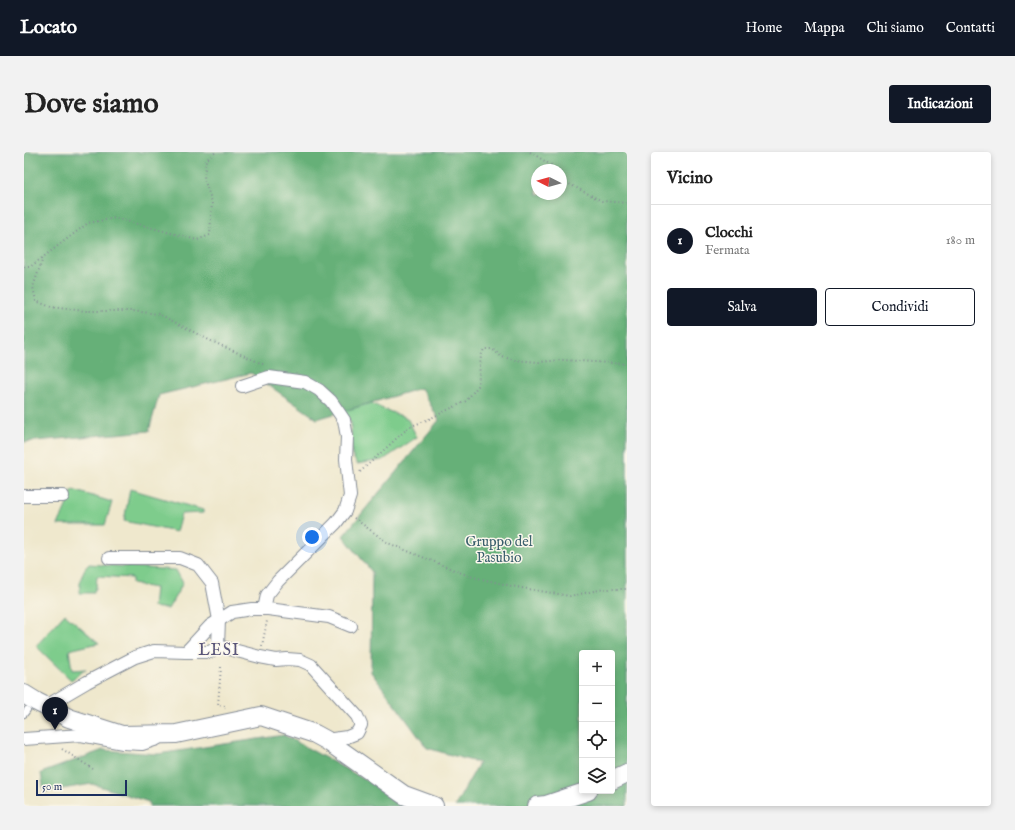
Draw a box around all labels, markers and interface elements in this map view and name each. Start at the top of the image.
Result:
text: Locato [20,16,77,40]
text: Home [746,19,782,37]
text: Mappa [804,19,845,37]
text: Chi siamo [867,19,924,37]
text: Contatti [946,19,995,37]
button: Indicazioni [889,85,991,123]
text: Dove siamo [24,87,159,122]
north arrow [531,164,567,200]
text: Vicino [667,168,713,189]
text: Clocchi [705,223,753,242]
text: 1 [678,232,682,249]
text: 180 m [946,232,975,249]
text: Fermata [705,242,750,259]
button: Salva [667,288,817,326]
button: Condividi [825,288,975,326]
your location [302,527,322,547]
park label: Gruppo del Pasubio [465,533,533,567]
district label: LESI [198,641,240,661]
map controls [579,650,615,794]
button: + [579,650,615,686]
button: − [579,686,615,722]
pin: 1 [42,697,68,730]
button: locate [579,722,615,758]
button: layers [579,758,615,794]
scale bar [36,778,127,797]
text: 50 m [42,780,62,794]

